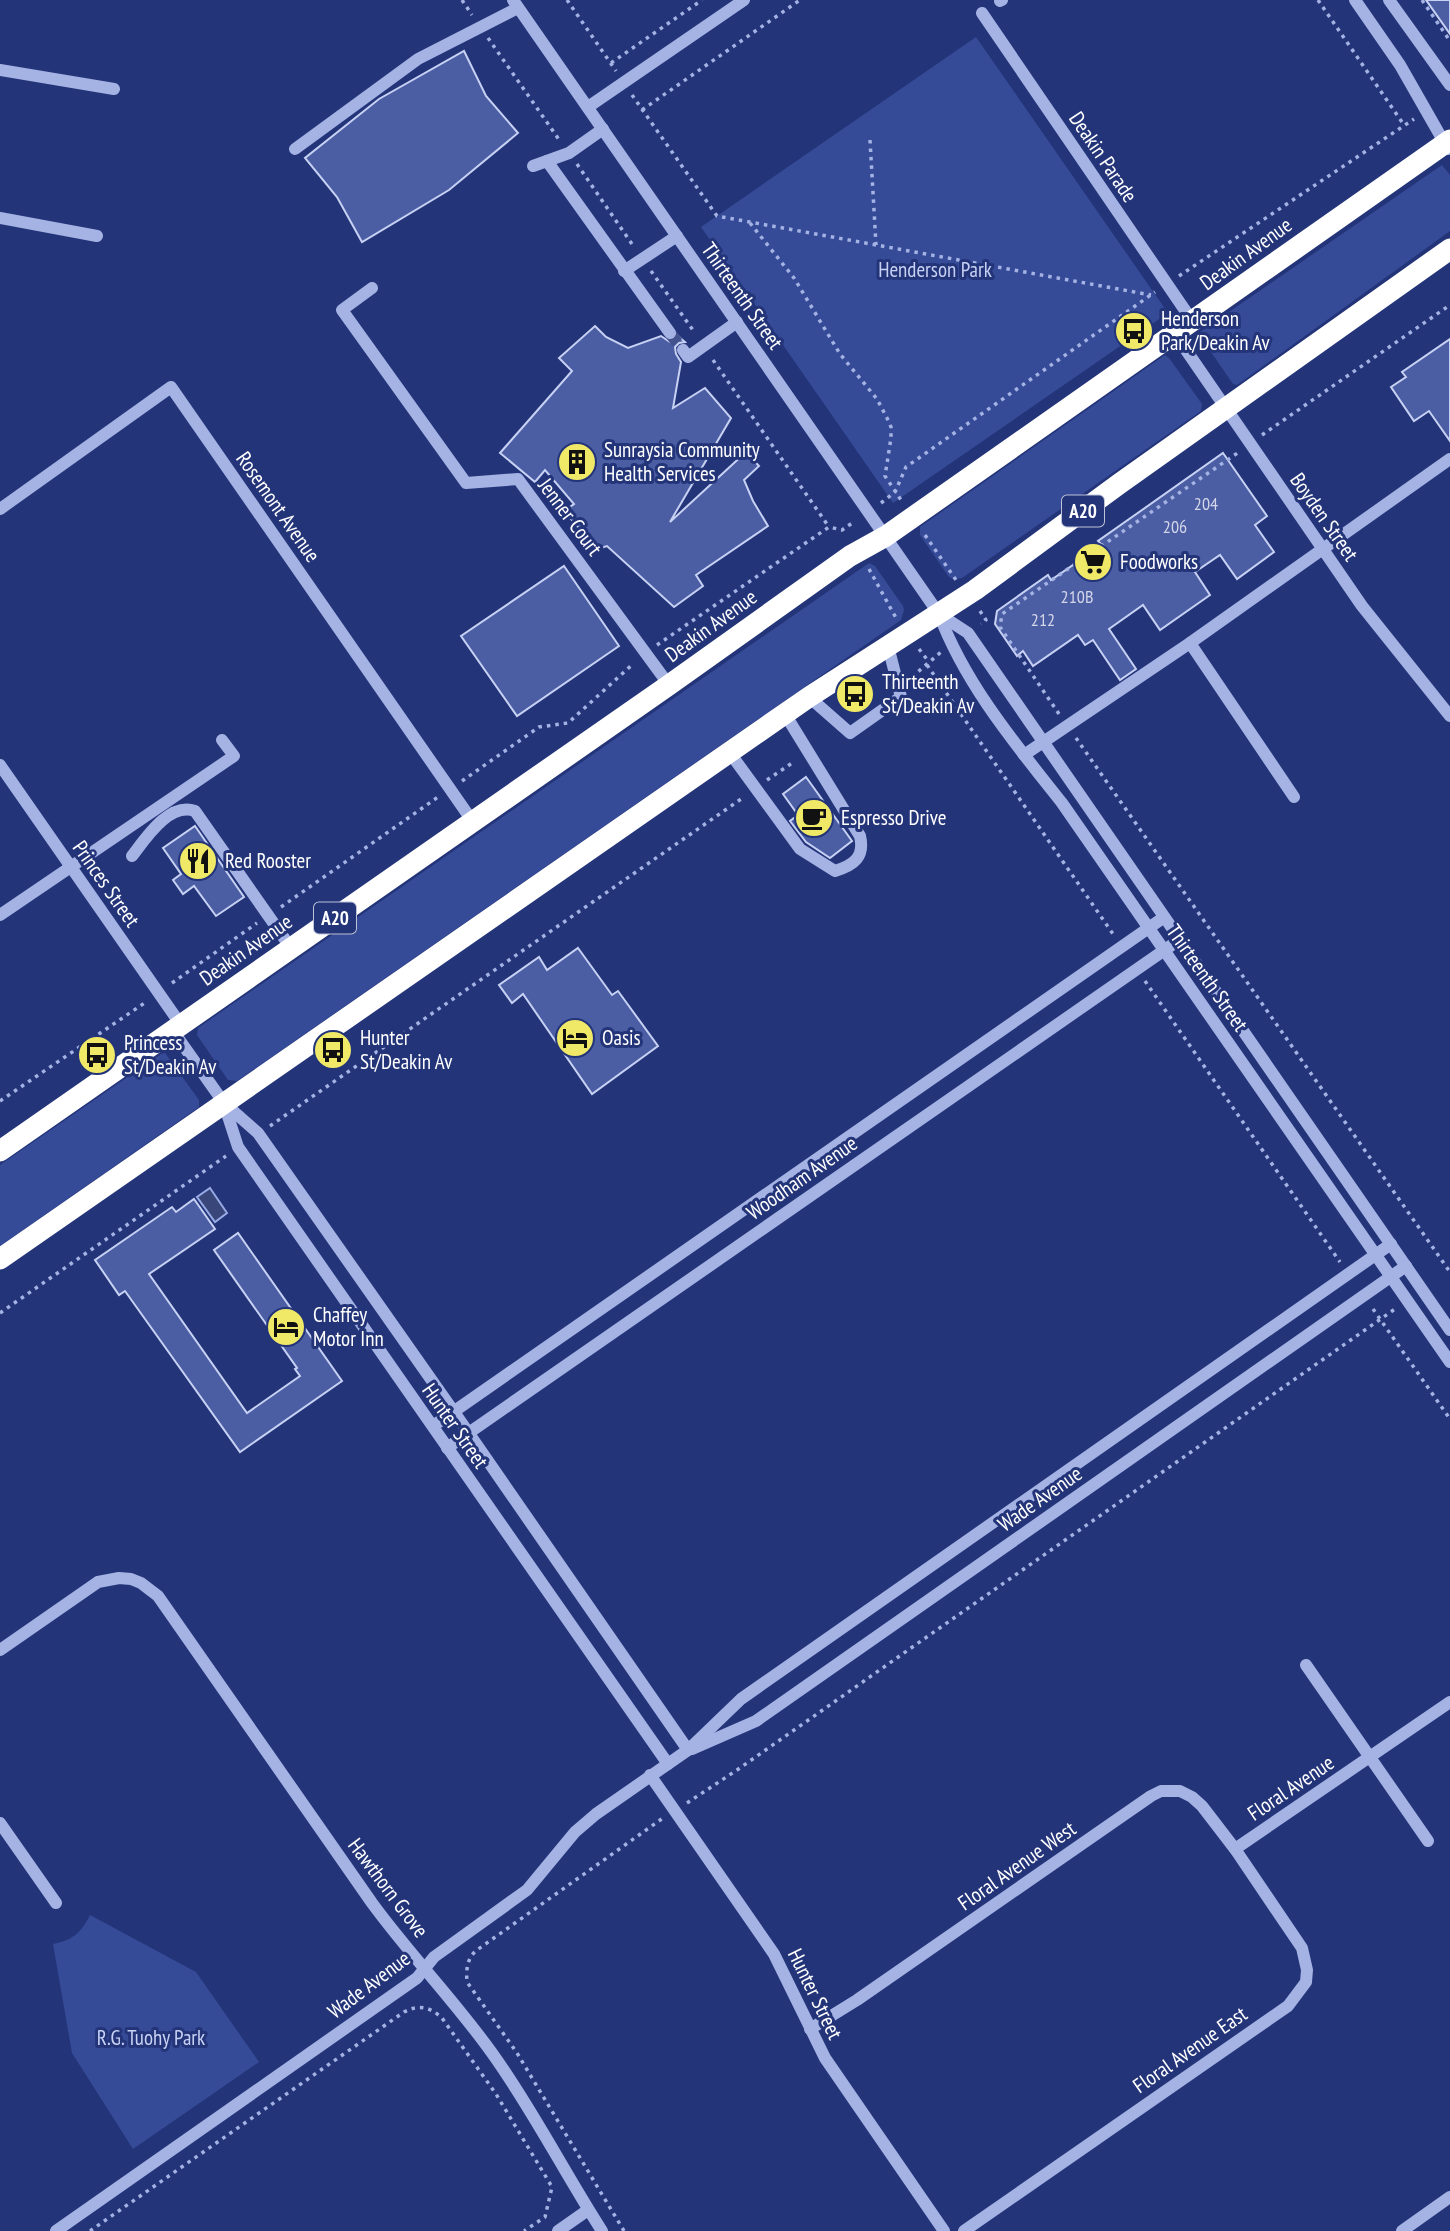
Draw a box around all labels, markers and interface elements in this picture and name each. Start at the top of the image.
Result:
street label: Deakin Parade [1063,106,1144,207]
street label: Deakin Avenue [1194,211,1297,296]
street label: Thirteenth Street [696,237,789,355]
park label: Henderson Park [878,256,992,283]
place label: Henderson Park/Deakin Av [1161,305,1271,356]
bus stop icon: Henderson Park/Deakin Av [1113,310,1155,352]
place label: Sunraysia Community Health Services [604,436,760,487]
building icon: Sunraysia Community Health Services [556,441,598,483]
street label: Rosemont Avenue [230,446,326,567]
street label: Boyden Street [1284,467,1365,566]
street label: Jenner Court [532,472,608,561]
house number: 204 [1194,492,1218,515]
road number: A20 [1062,496,1104,526]
house number: 206 [1163,515,1187,538]
supermarket icon: Foodworks [1072,541,1114,583]
place label: Foodworks [1120,548,1198,575]
street label: Deakin Avenue [659,583,762,668]
house number: 210B [1061,585,1093,608]
house number: 212 [1031,608,1055,631]
place label: Thirteenth St/Deakin Av [882,668,975,719]
bus stop icon: Thirteenth St/Deakin Av [834,673,876,715]
cafe icon: Espresso Drive [793,797,835,839]
place label: Espresso Drive [841,804,947,831]
street label: Princes Street [67,835,146,932]
restaurant icon: Red Rooster [177,840,219,882]
place label: Red Rooster [225,847,311,874]
road number: A20 [314,902,356,934]
street label: Deakin Avenue [194,908,297,991]
street label: Thirteenth Street [1161,919,1254,1037]
hotel icon: Oasis [554,1017,596,1059]
place label: Hunter St/Deakin Av [360,1024,453,1075]
place label: Oasis [602,1024,641,1051]
place label: Princess St/Deakin Av [124,1029,217,1080]
bus stop icon: Hunter St/Deakin Av [312,1029,354,1071]
bus stop icon: Princess St/Deakin Av [76,1034,118,1076]
street label: Woodham Avenue [741,1130,862,1226]
place label: Chaffey Motor Inn [313,1301,384,1352]
hotel icon: Chaffey Motor Inn [265,1306,307,1348]
street label: Hunter Street [416,1378,495,1474]
street label: Wade Avenue [992,1460,1087,1537]
street label: Floral Avenue [1242,1749,1339,1826]
street label: Floral Avenue West [953,1815,1081,1916]
street label: Hawthorn Grove [342,1833,434,1943]
street label: Hunter Street [782,1944,849,2044]
street label: Wade Avenue [322,1945,415,2024]
street label: Floral Avenue East [1127,2000,1252,2099]
park label: R.G. Tuohy Park [97,2024,205,2051]

